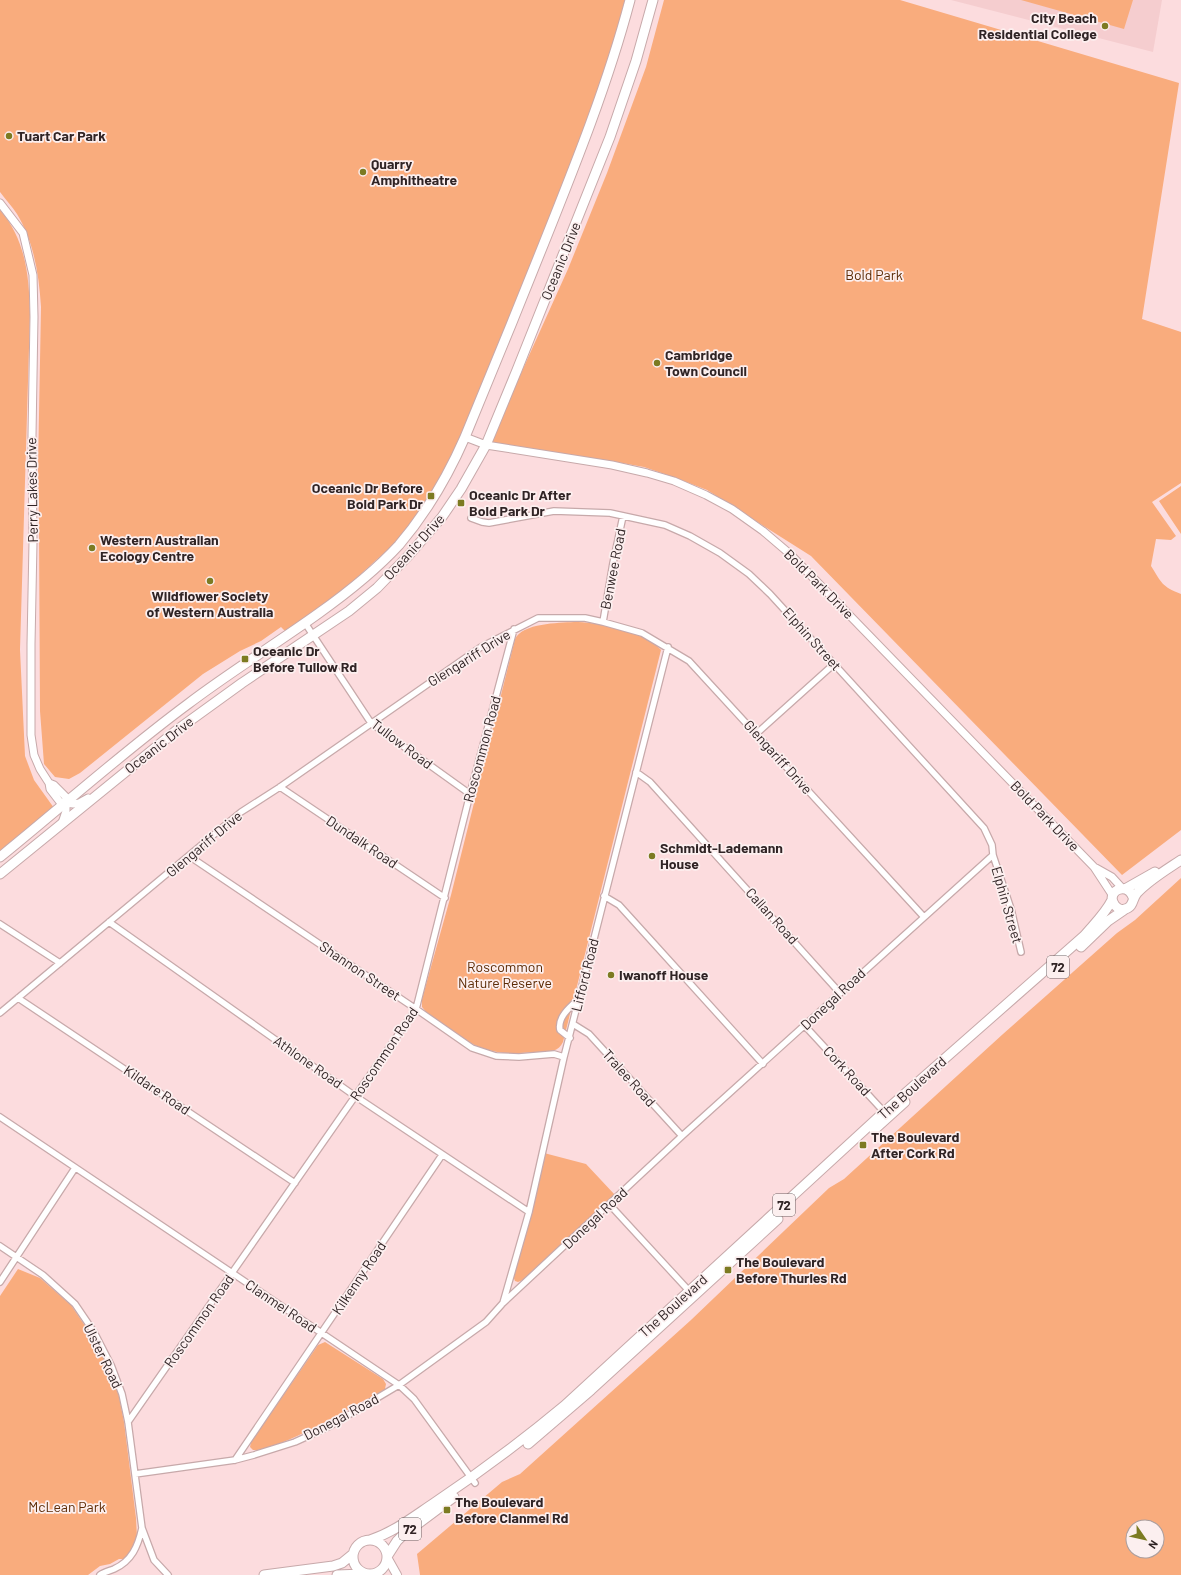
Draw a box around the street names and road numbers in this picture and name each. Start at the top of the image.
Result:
street label: Oceanic Drive [537,219,584,302]
street label: Perry Lakes Drive [22,437,41,543]
street label: Oceanic Drive [380,510,448,583]
street label: Benwee Road [596,527,629,611]
street label: Bold Park Drive [781,545,858,622]
street label: Elphin Street [780,604,845,674]
street label: Glengariff Drive [424,625,513,690]
street label: Roscommon Road [459,694,504,804]
street label: Oceanic Drive [121,712,197,777]
street label: Tullow Road [368,715,436,772]
street label: Glengariff Drive [741,716,816,797]
street label: Bold Park Drive [1007,777,1083,854]
street label: Glengariff Drive [162,807,245,880]
street label: Dundalk Road [323,812,401,872]
street label: Elphin Street [988,865,1027,945]
street label: Callan Road [742,884,802,948]
street label: Lifford Road [567,936,602,1013]
street label: Shannon Street [317,937,404,1004]
road number: 72 [1047,956,1069,978]
street label: Donegal Road [797,964,869,1033]
street label: Roscommon Road [346,1003,421,1104]
street label: Athlone Road [270,1032,346,1092]
street label: Cork Road [820,1042,875,1099]
street label: Tralee Road [599,1045,660,1110]
street label: The Boulevard [874,1052,949,1123]
street label: Kildare Road [121,1061,194,1118]
street label: Donegal Road [559,1183,631,1252]
road number: 72 [773,1194,795,1216]
street label: Kilkenny Road [328,1238,389,1318]
street label: The Boulevard [635,1270,710,1341]
street label: Roscommon Road [160,1271,237,1371]
street label: Clanmel Road [242,1276,320,1336]
street label: Ulster Road [80,1320,126,1391]
street label: Donegal Road [300,1390,381,1444]
road number: 72 [399,1518,421,1540]

